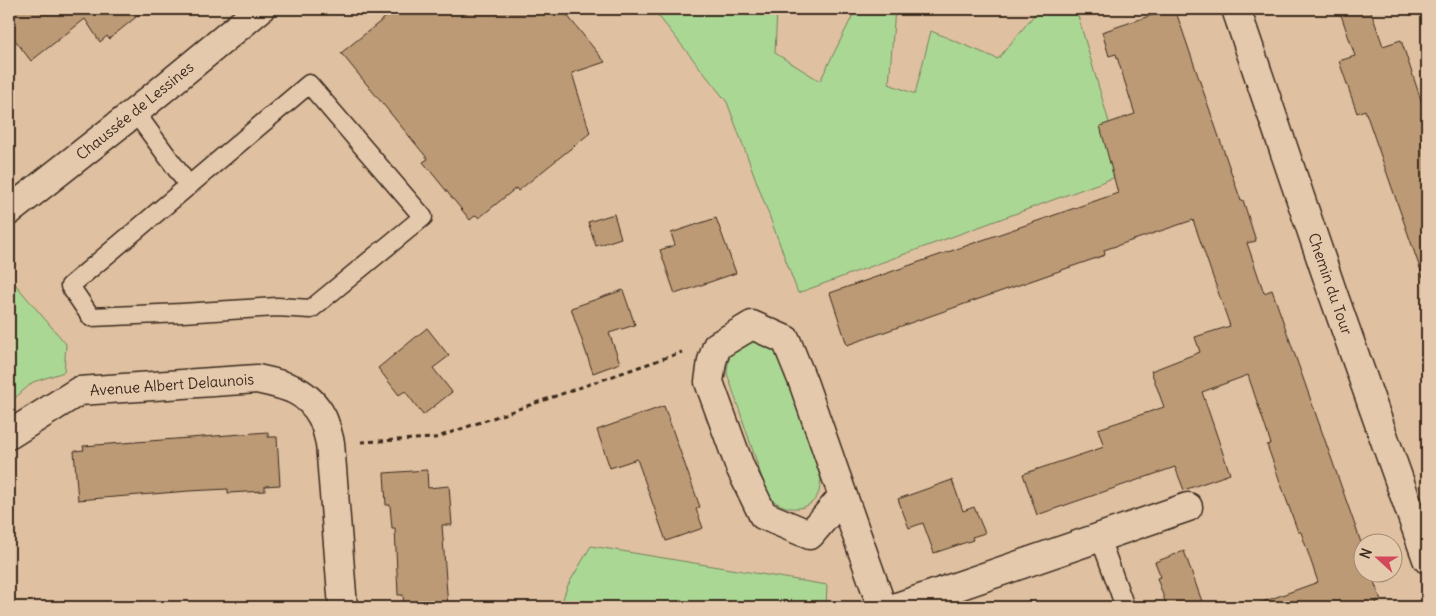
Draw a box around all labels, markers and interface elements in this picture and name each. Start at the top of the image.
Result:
street label: Chaussée de Lessines [72,57,198,164]
street label: Chemin du Tour [1304,230,1357,337]
street label: Avenue Albert Delaunois [89,369,255,400]
north arrow [1354,534,1404,584]
text: N [1356,546,1376,561]

